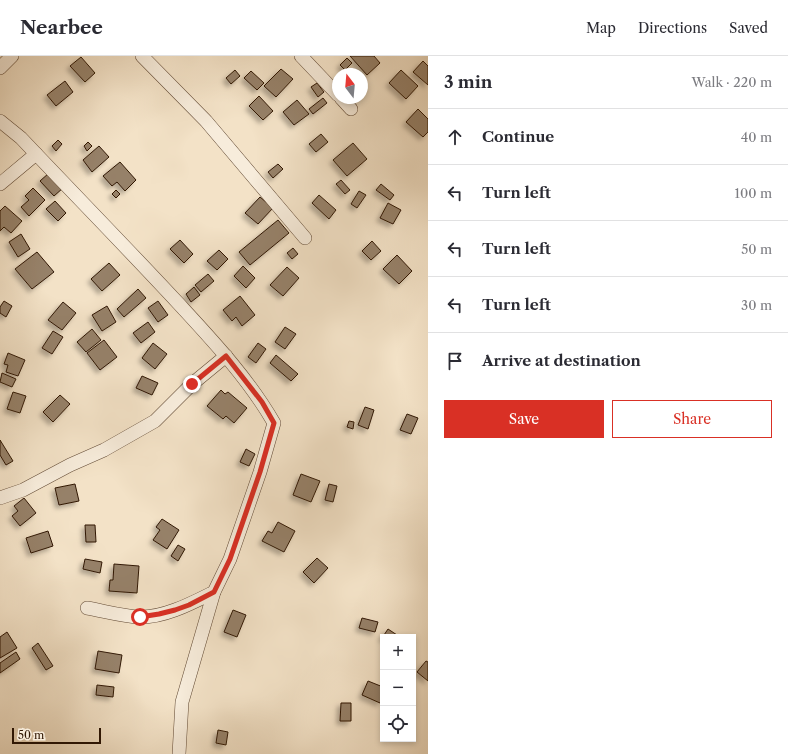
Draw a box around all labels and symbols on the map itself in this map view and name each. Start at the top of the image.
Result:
north arrow [332,68,368,104]
route end [183,375,201,393]
route start [131,608,149,626]
scale bar [12,726,101,745]

